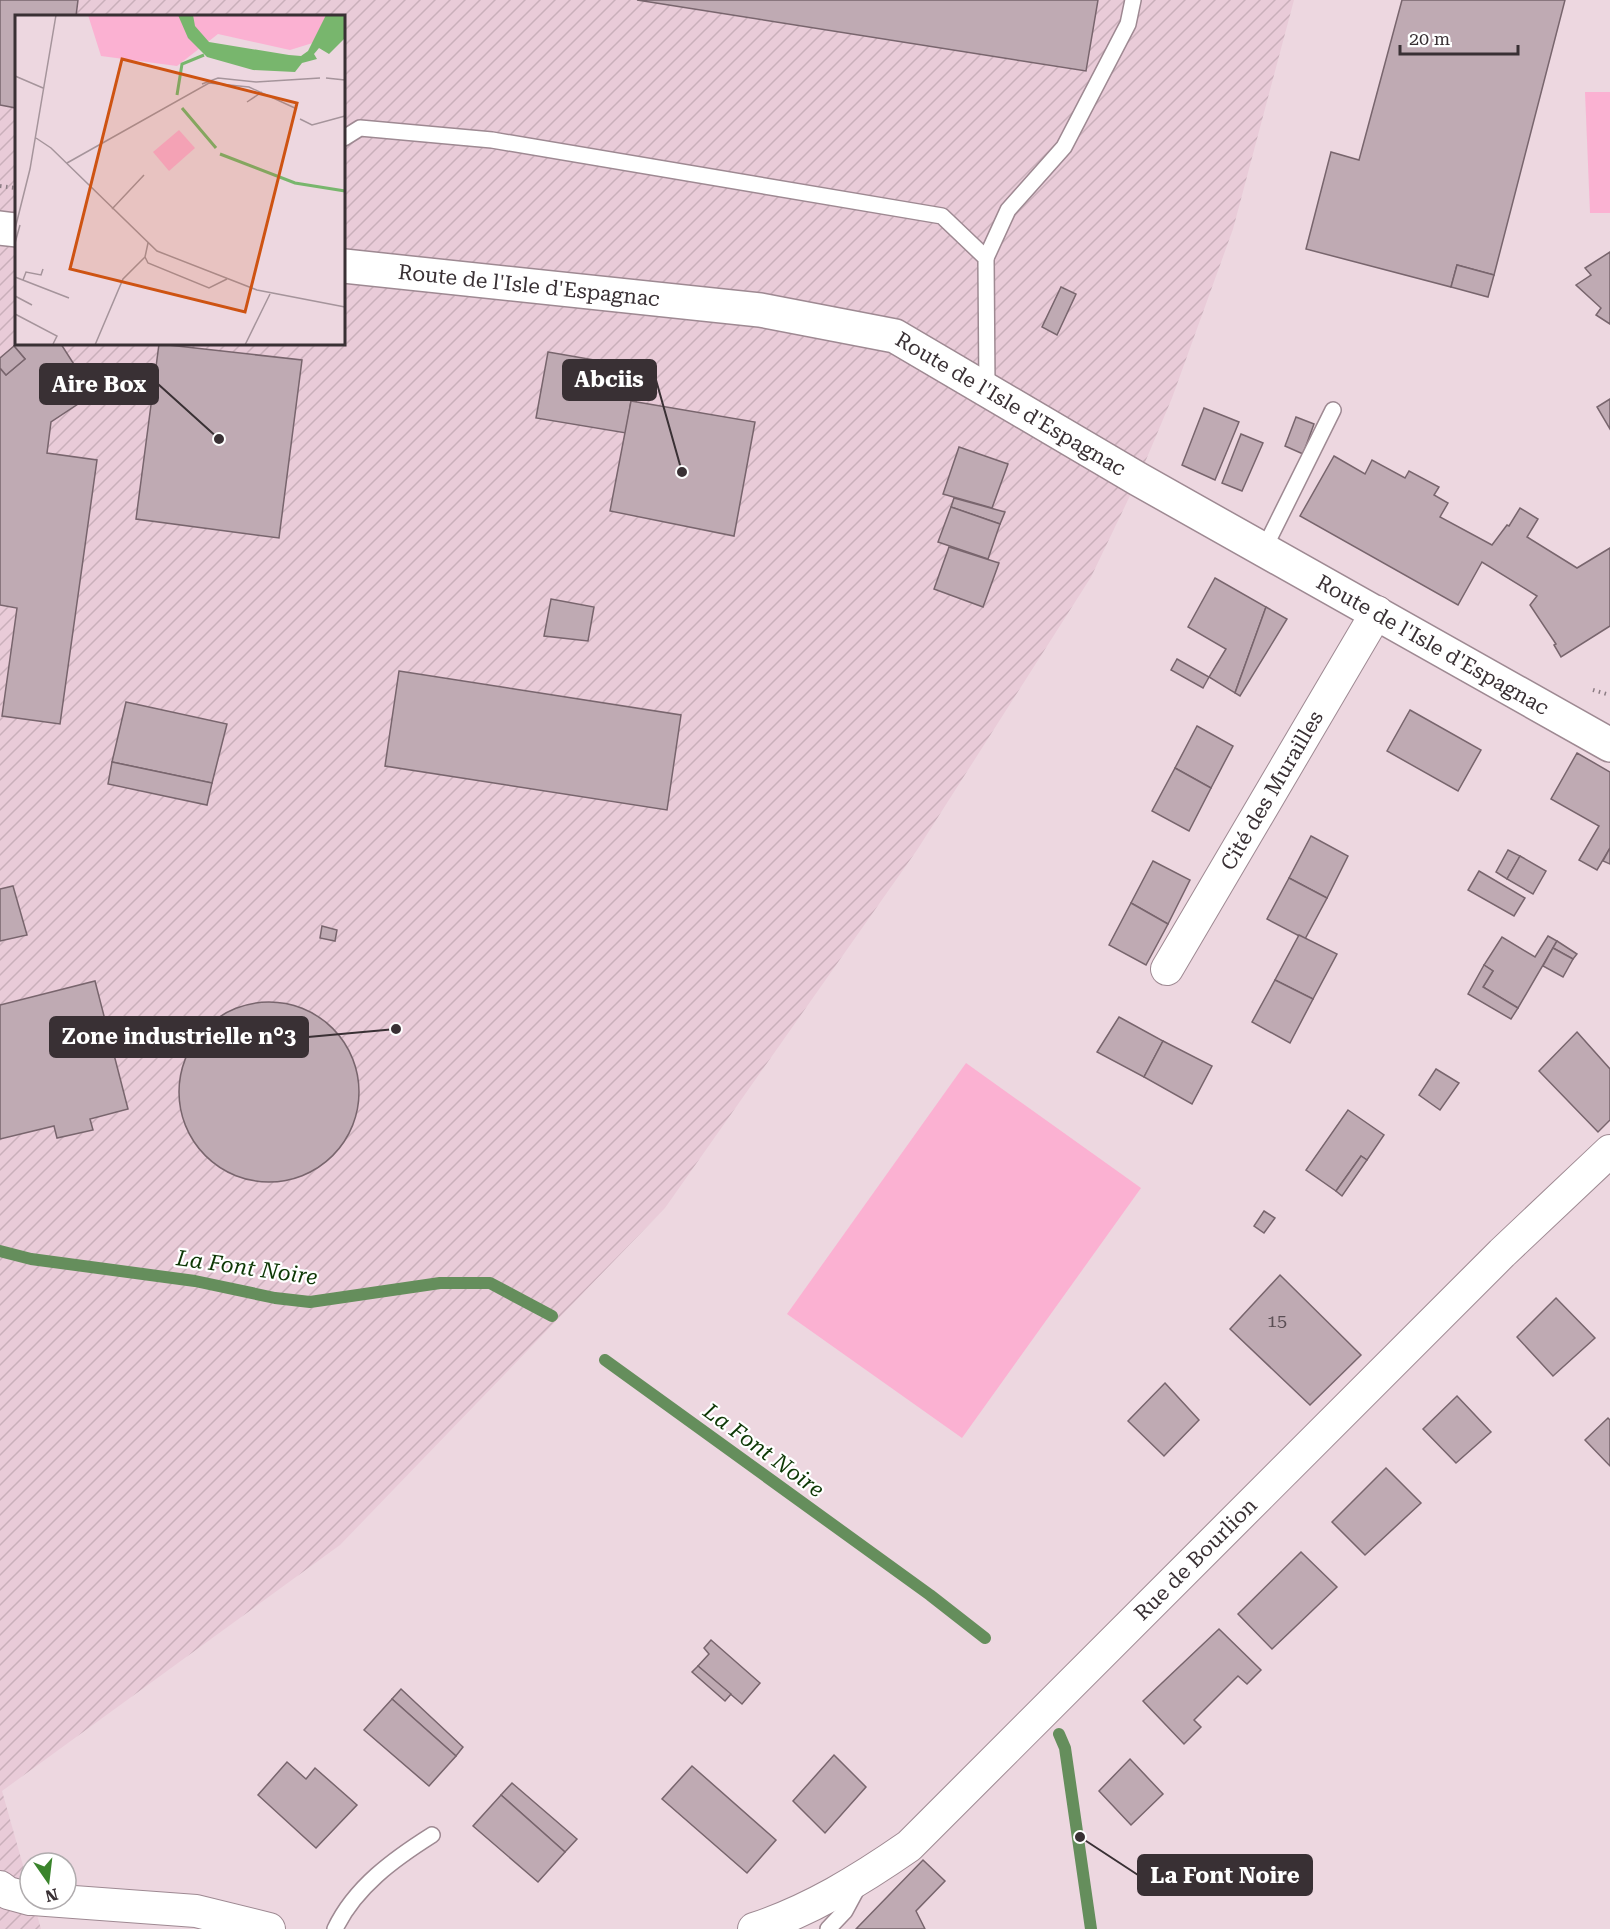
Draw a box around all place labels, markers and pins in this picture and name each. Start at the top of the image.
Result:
callout: Abciis [563,360,656,400]
callout: Aire Box [40,364,158,404]
callout: Zone industrielle n°3 [50,1017,308,1057]
callout: La Font Noire [1138,1855,1312,1895]

